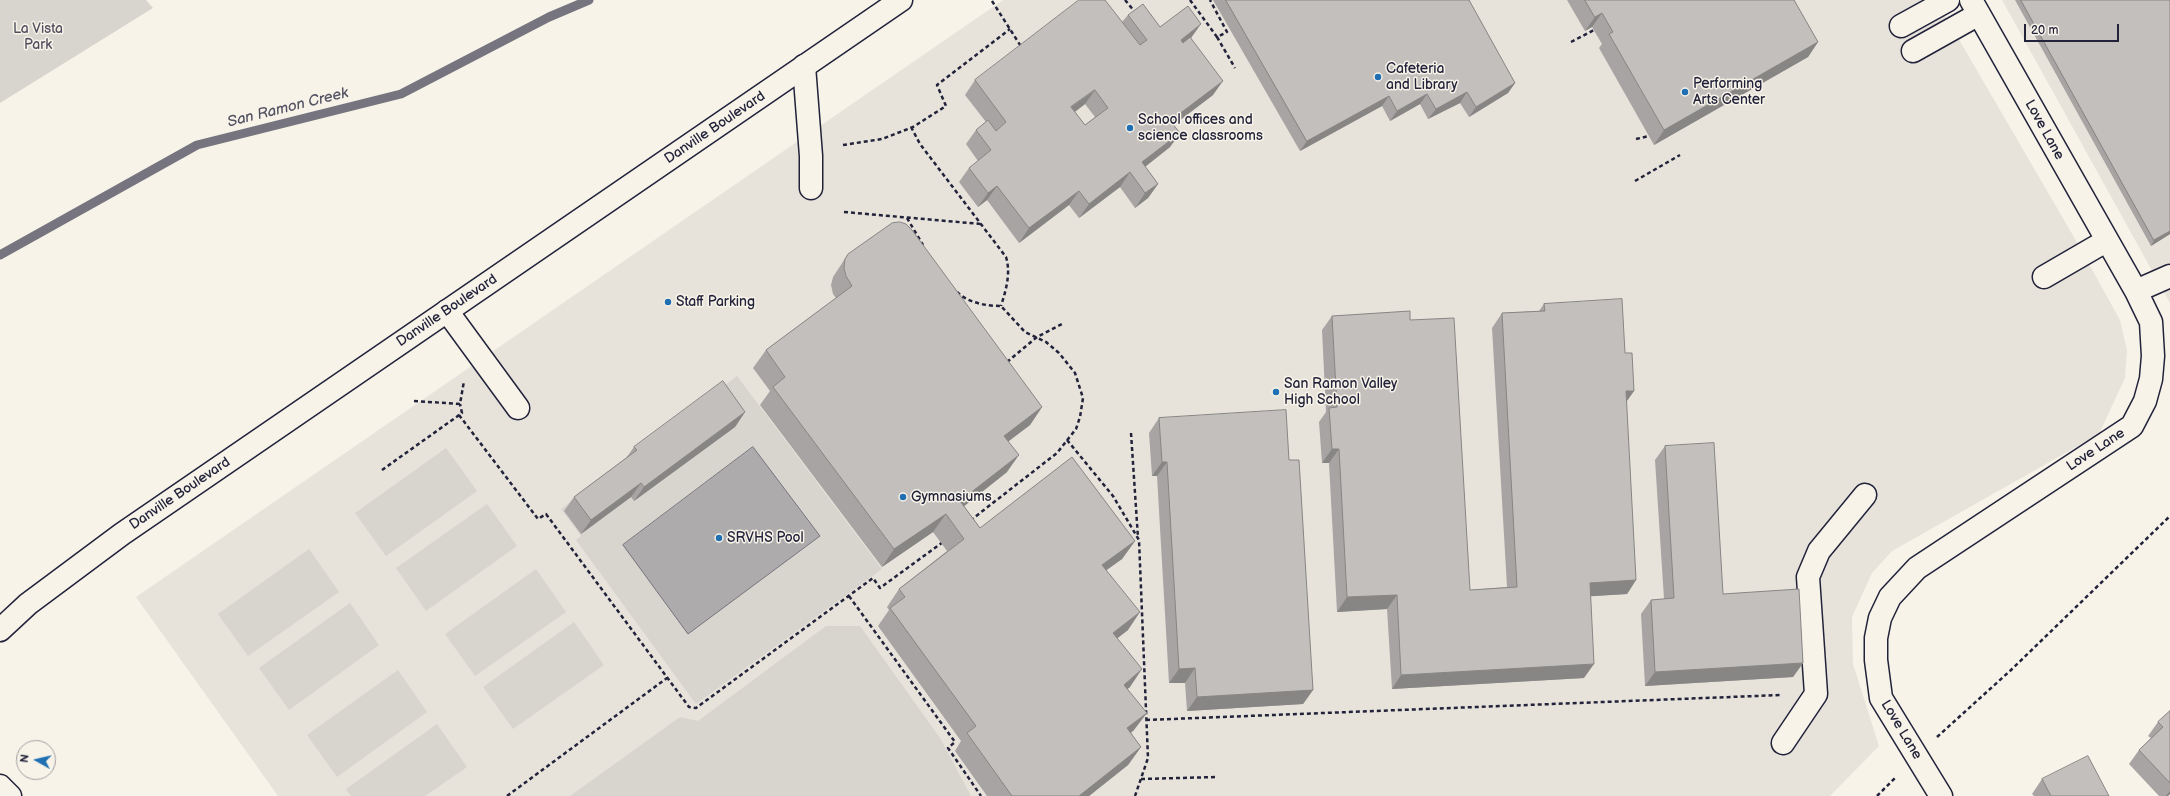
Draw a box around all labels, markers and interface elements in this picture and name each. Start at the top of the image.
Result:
scale bar [2026,16,2121,42]
park label: La Vista Park [13,21,63,54]
text: 20 m [2031,23,2058,38]
place label: Cafeteria and Library [1386,61,1458,94]
marker: Cafeteria and Library [1373,72,1383,82]
place label: Performing Arts Center [1693,76,1765,108]
water label: San Ramon Creek [226,84,350,132]
marker: Performing Arts Center [1680,87,1690,97]
street label: Danville Boulevard [661,88,769,168]
street label: Love Lane [2021,97,2067,163]
place label: School offices and science classrooms [1138,112,1263,144]
marker: School offices and science classrooms [1125,123,1135,133]
street label: Danville Boulevard [393,271,501,351]
place label: Staff Parking [676,294,755,310]
marker: Staff Parking [663,297,673,307]
place label: San Ramon Valley High School [1284,376,1397,408]
marker: San Ramon Valley High School [1271,387,1281,397]
street label: Love Lane [2064,425,2128,475]
street label: Danville Boulevard [126,454,234,534]
place label: Gymnasiums [911,489,992,505]
marker: Gymnasiums [898,492,908,502]
place label: SRVHS Pool [727,530,804,546]
marker: SRVHS Pool [714,533,724,543]
street label: Love Lane [1877,697,1925,763]
north arrow [16,740,56,780]
text: N [18,753,32,763]

